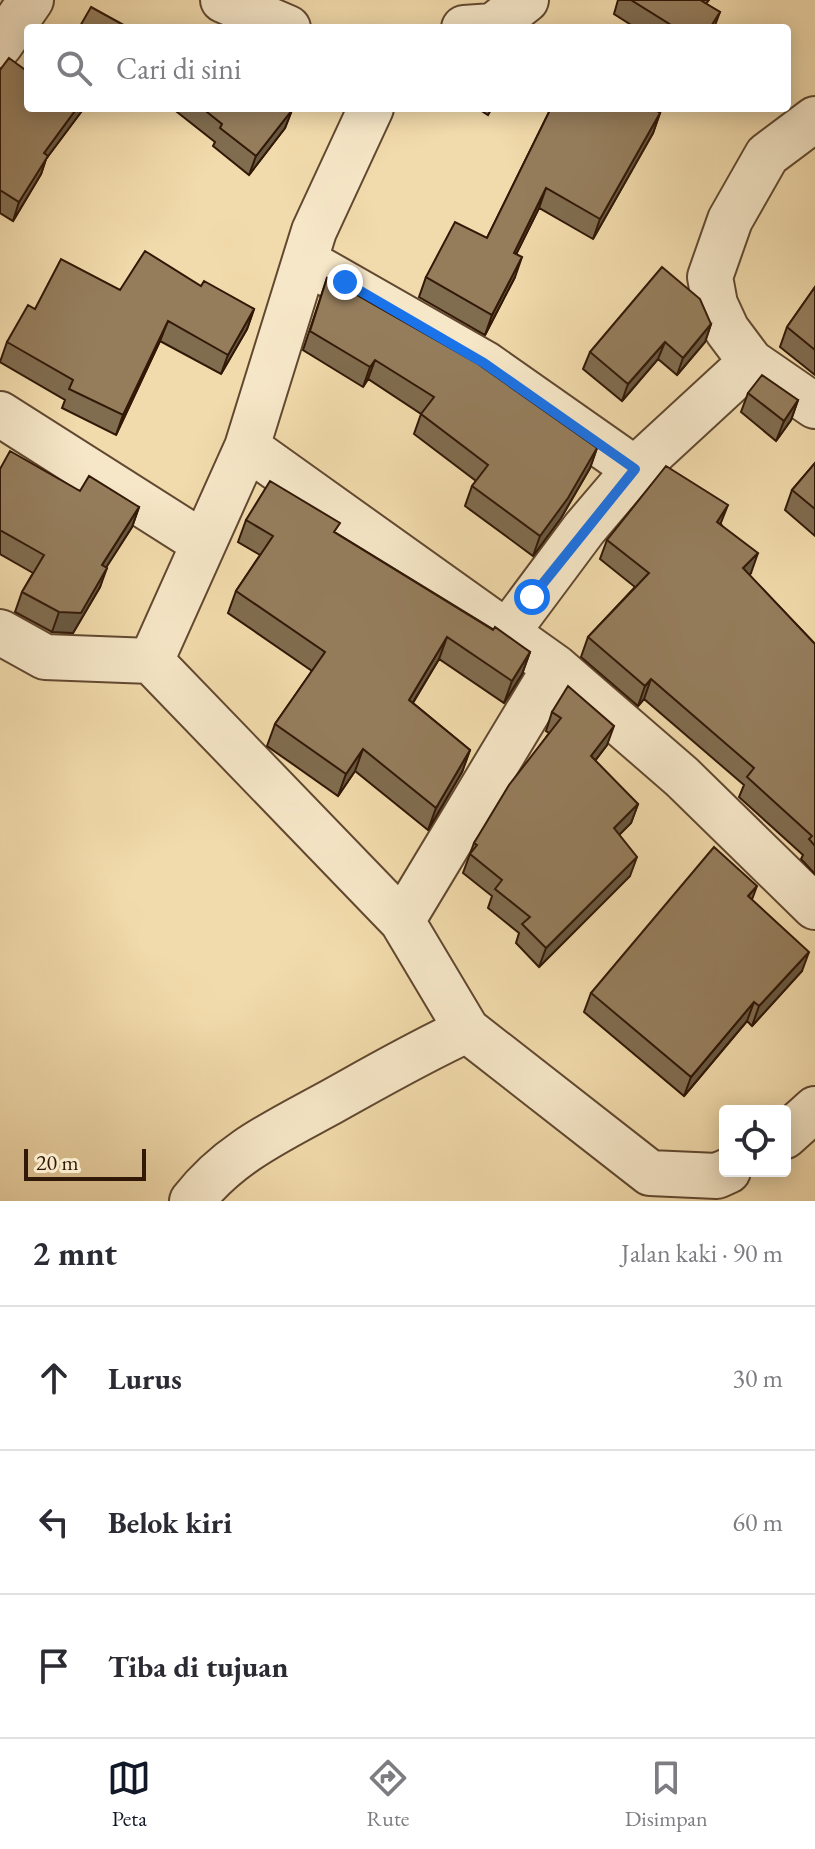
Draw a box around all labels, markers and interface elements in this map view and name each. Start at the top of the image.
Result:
search box [24,24,791,112]
icon: search [52,46,96,90]
text: Cari di sini [116,49,241,88]
route end [327,264,363,300]
route start [514,579,550,615]
map controls [719,1105,791,1177]
button: locate [719,1105,791,1177]
scale bar [24,1145,146,1181]
text: 20 m [36,1148,79,1177]
text: 2 mnt [32,1231,117,1275]
text: Jalan kaki · 90 m [621,1236,783,1270]
icon: ahead [32,1356,76,1400]
text: Lurus [108,1359,182,1398]
text: 30 m [733,1361,783,1395]
icon: left [32,1500,76,1544]
text: Belok kiri [108,1503,232,1542]
text: 60 m [733,1505,783,1539]
icon: arrive [32,1644,76,1688]
text: Tiba di tujuan [108,1647,288,1686]
tab: Peta [107,1756,151,1833]
tab: Rute [366,1756,410,1833]
tab: Disimpan [625,1756,708,1833]

